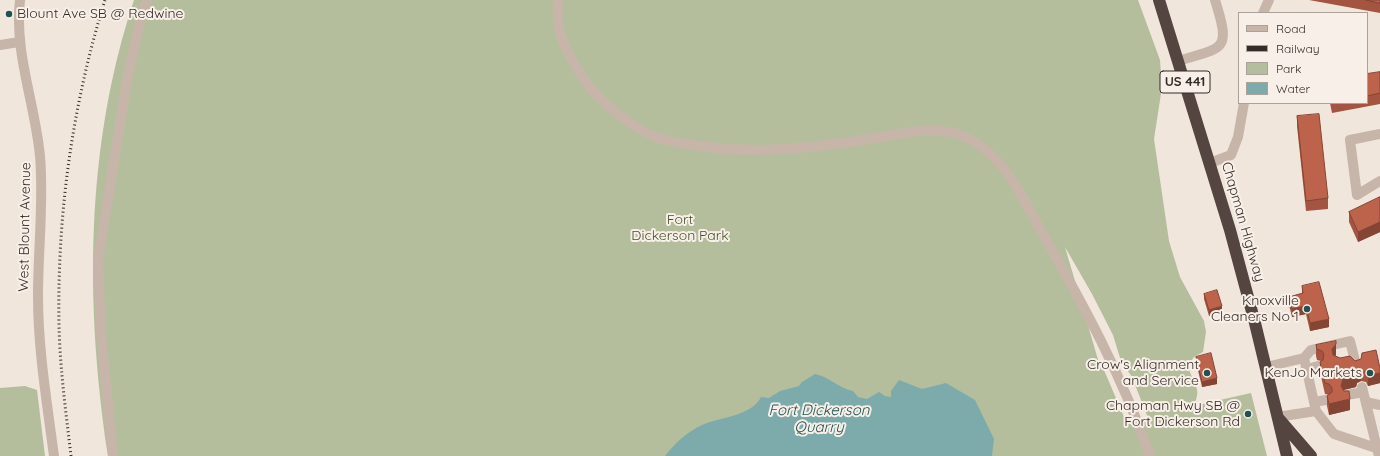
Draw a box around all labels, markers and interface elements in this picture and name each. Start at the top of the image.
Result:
place label: Blount Ave SB @ Redwine [17,6,183,22]
marker: Blount Ave SB @ Redwine [4,9,14,19]
legend [1238,12,1368,104]
text: Road [1276,21,1306,36]
text: Railway [1276,41,1320,56]
text: Park [1276,61,1301,76]
road number: US 441 [1160,71,1210,93]
text: Water [1276,81,1310,96]
street label: Chapman Highway [1218,160,1268,284]
street label: West Blount Avenue [15,162,35,292]
park label: Fort Dickerson Park [631,212,729,244]
place label: Knoxville Cleaners No 1 [1211,293,1299,326]
marker: Knoxville Cleaners No 1 [1302,304,1312,314]
place label: Crow's Alignment and Service [1087,357,1199,390]
place label: KenJo Markets [1264,365,1362,381]
marker: Crow's Alignment and Service [1202,368,1212,378]
marker: KenJo Markets [1365,368,1375,378]
place label: Chapman Hwy SB @ Fort Dickerson Rd [1106,398,1240,430]
water label: Fort Dickerson Quarry [769,401,869,436]
marker: Chapman Hwy SB @ Fort Dickerson Rd [1243,409,1253,419]

